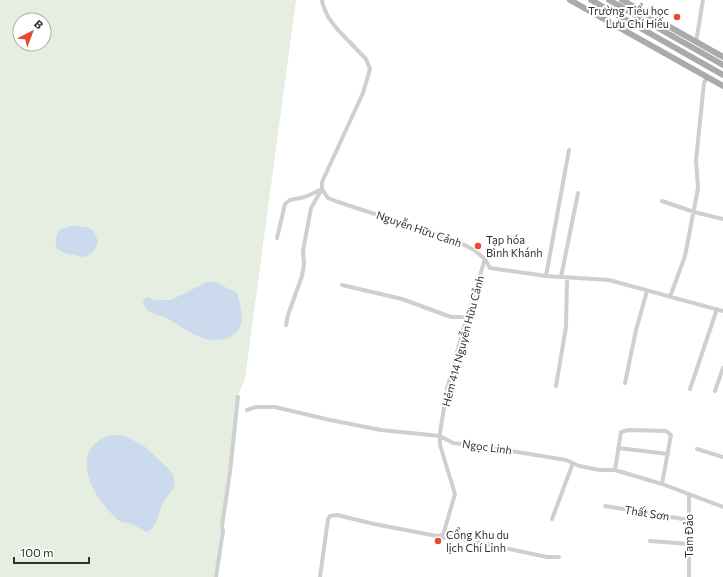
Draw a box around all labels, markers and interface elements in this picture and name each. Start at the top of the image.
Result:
place label: Trường Tiểu học Lưu Chí Hiếu [588,3,669,30]
north arrow [12,12,52,52]
marker: Trường Tiểu học Lưu Chí Hiếu [672,12,682,22]
text: B [32,17,46,31]
street label: Nguyễn Hữu Cảnh [375,207,464,249]
place label: Tạp hóa Bình Khánh [486,233,543,259]
marker: Tạp hóa Bình Khánh [473,241,483,251]
street label: Hẻm 414 Nguyễn Hữu Cảnh [438,274,486,408]
street label: Ngọc Linh [461,437,513,456]
street label: Thất Sơn [624,503,671,522]
street label: Tam Đảo [682,514,695,558]
place label: Cổng Khu du lịch Chí Linh [446,527,509,554]
marker: Cổng Khu du lịch Chí Linh [433,536,443,546]
scale bar [14,539,89,565]
text: 100 m [20,545,54,559]

